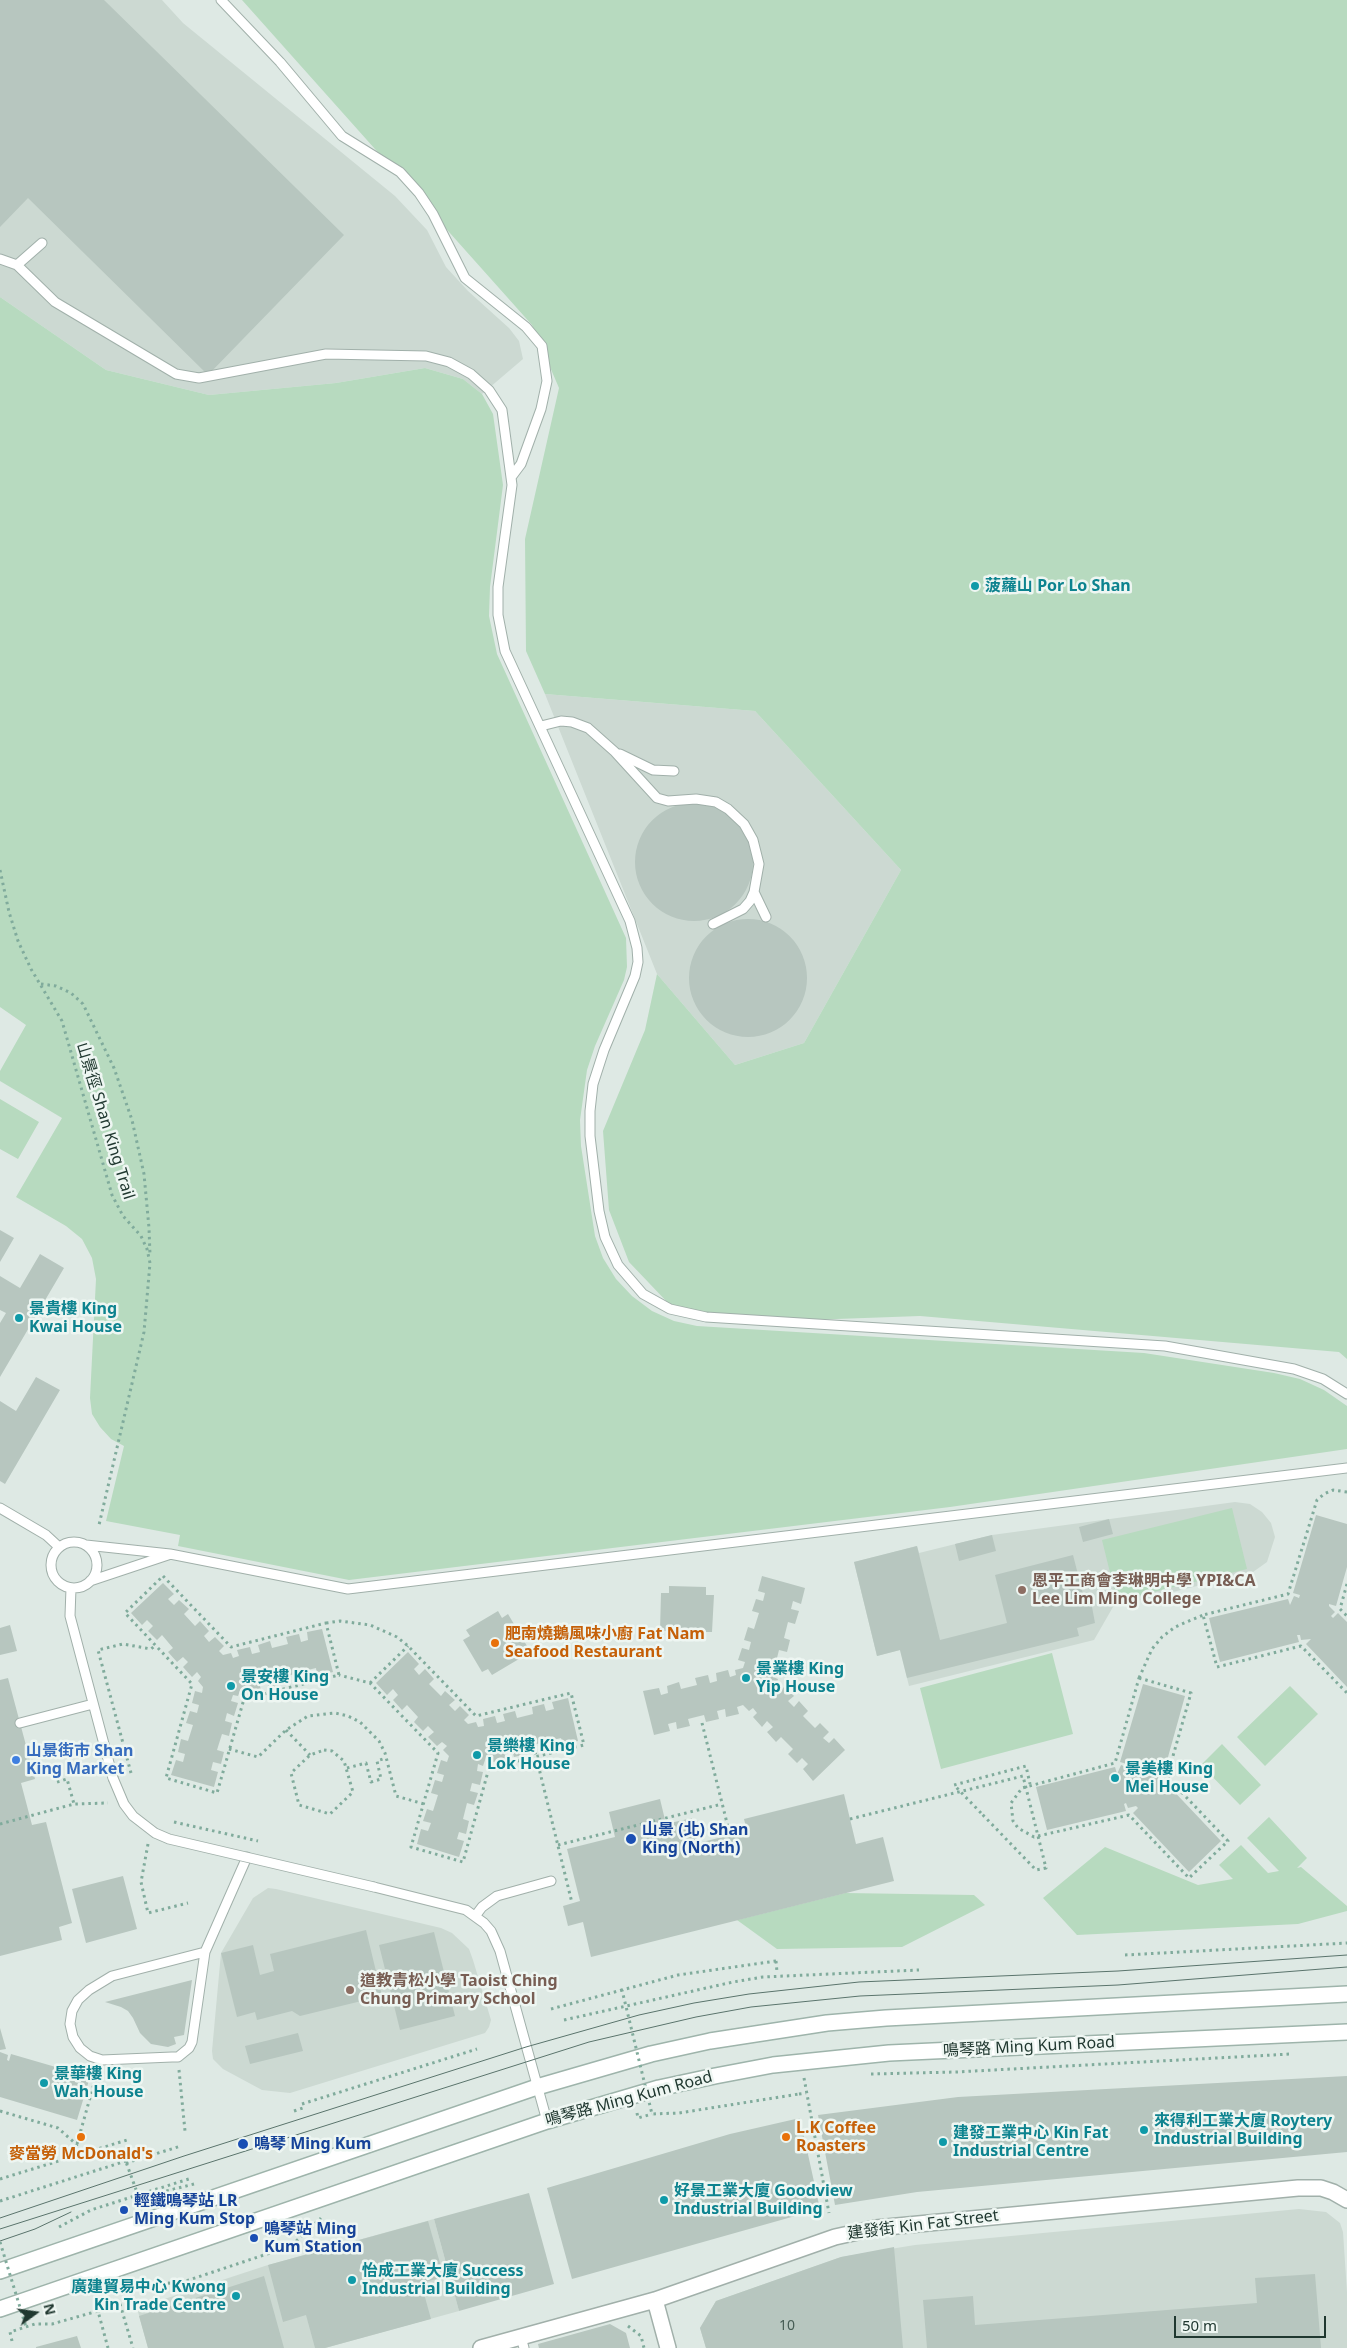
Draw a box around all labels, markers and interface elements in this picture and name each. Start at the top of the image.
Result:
place label: 菠蘿山 Por Lo Shan [985,576,1131,596]
marker: 菠蘿山 Por Lo Shan [969,580,981,592]
street label: 山景徑 Shan King Trail [72,1040,138,1202]
place label: 景貴樓 King Kwai House [29,1299,122,1337]
marker: 景貴樓 King Kwai House [13,1312,25,1324]
place label: 恩平工商會李琳明中學 YPI&CA Lee Lim Ming College [1032,1571,1256,1609]
marker: 恩平工商會李琳明中學 YPI&CA Lee Lim Ming College [1016,1584,1028,1596]
place label: 肥南燒鵝風味小廚 Fat Nam Seafood Restaurant [505,1624,705,1662]
marker: 肥南燒鵝風味小廚 Fat Nam Seafood Restaurant [489,1637,501,1649]
place label: 景業樓 King Yip House [756,1659,844,1697]
place label: 景安樓 King On House [241,1667,329,1705]
marker: 景業樓 King Yip House [740,1672,752,1684]
marker: 景安樓 King On House [225,1680,237,1692]
place label: 景樂樓 King Lok House [487,1736,575,1774]
place label: 山景街市 Shan King Market [26,1741,133,1779]
marker: 景樂樓 King Lok House [471,1749,483,1761]
marker: 山景街市 Shan King Market [10,1754,22,1766]
place label: 景美樓 King Mei House [1125,1759,1213,1797]
marker: 景美樓 King Mei House [1109,1772,1121,1784]
place label: 山景 (北) Shan King (North) [642,1820,748,1858]
marker: 山景 (北) Shan King (North) [624,1832,638,1846]
place label: 道教青松小學 Taoist Ching Chung Primary School [360,1971,558,2009]
marker: 道教青松小學 Taoist Ching Chung Primary School [344,1984,356,1996]
street label: 鳴琴路 Ming Kum Road [943,2033,1115,2061]
place label: 景華樓 King Wah House [54,2064,144,2102]
street label: 鳴琴路 Ming Kum Road [543,2067,715,2131]
marker: 景華樓 King Wah House [38,2077,50,2089]
place label: 來得利工業大廈 Roytery Industrial Building [1154,2111,1332,2149]
place label: L.K Coffee Roasters [796,2118,876,2156]
place label: 建發工業中心 Kin Fat Industrial Centre [953,2123,1108,2161]
marker: 來得利工業大廈 Roytery Industrial Building [1138,2124,1150,2136]
marker: 麥當勞 McDonald's [75,2131,87,2143]
marker: L.K Coffee Roasters [780,2131,792,2143]
place label: 鳴琴 Ming Kum [254,2134,371,2154]
marker: 建發工業中心 Kin Fat Industrial Centre [937,2136,949,2148]
marker: 鳴琴 Ming Kum [236,2137,250,2151]
place label: 麥當勞 McDonald's [9,2144,153,2164]
place label: 好景工業大廈 Goodview Industrial Building [674,2181,853,2219]
place label: 輕鐵鳴琴站 LR Ming Kum Stop [134,2191,255,2229]
marker: 好景工業大廈 Goodview Industrial Building [658,2194,670,2206]
marker: 輕鐵鳴琴站 LR Ming Kum Stop [118,2204,130,2216]
street label: 建發街 Kin Fat Street [846,2206,1000,2244]
place label: 鳴琴站 Ming Kum Station [264,2219,362,2257]
marker: 鳴琴站 Ming Kum Station [248,2232,260,2244]
place label: 怡成工業大廈 Success Industrial Building [362,2261,524,2299]
marker: 怡成工業大廈 Success Industrial Building [346,2274,358,2286]
place label: 廣建貿易中心 Kwong Kin Trade Centre [71,2277,226,2315]
north arrow [10,2288,60,2338]
marker: 廣建貿易中心 Kwong Kin Trade Centre [230,2290,242,2302]
text: N [39,2301,61,2317]
scale bar [1177,2306,1330,2338]
text: 50 m [1182,2315,1217,2335]
house number: 10 [779,2318,795,2334]

